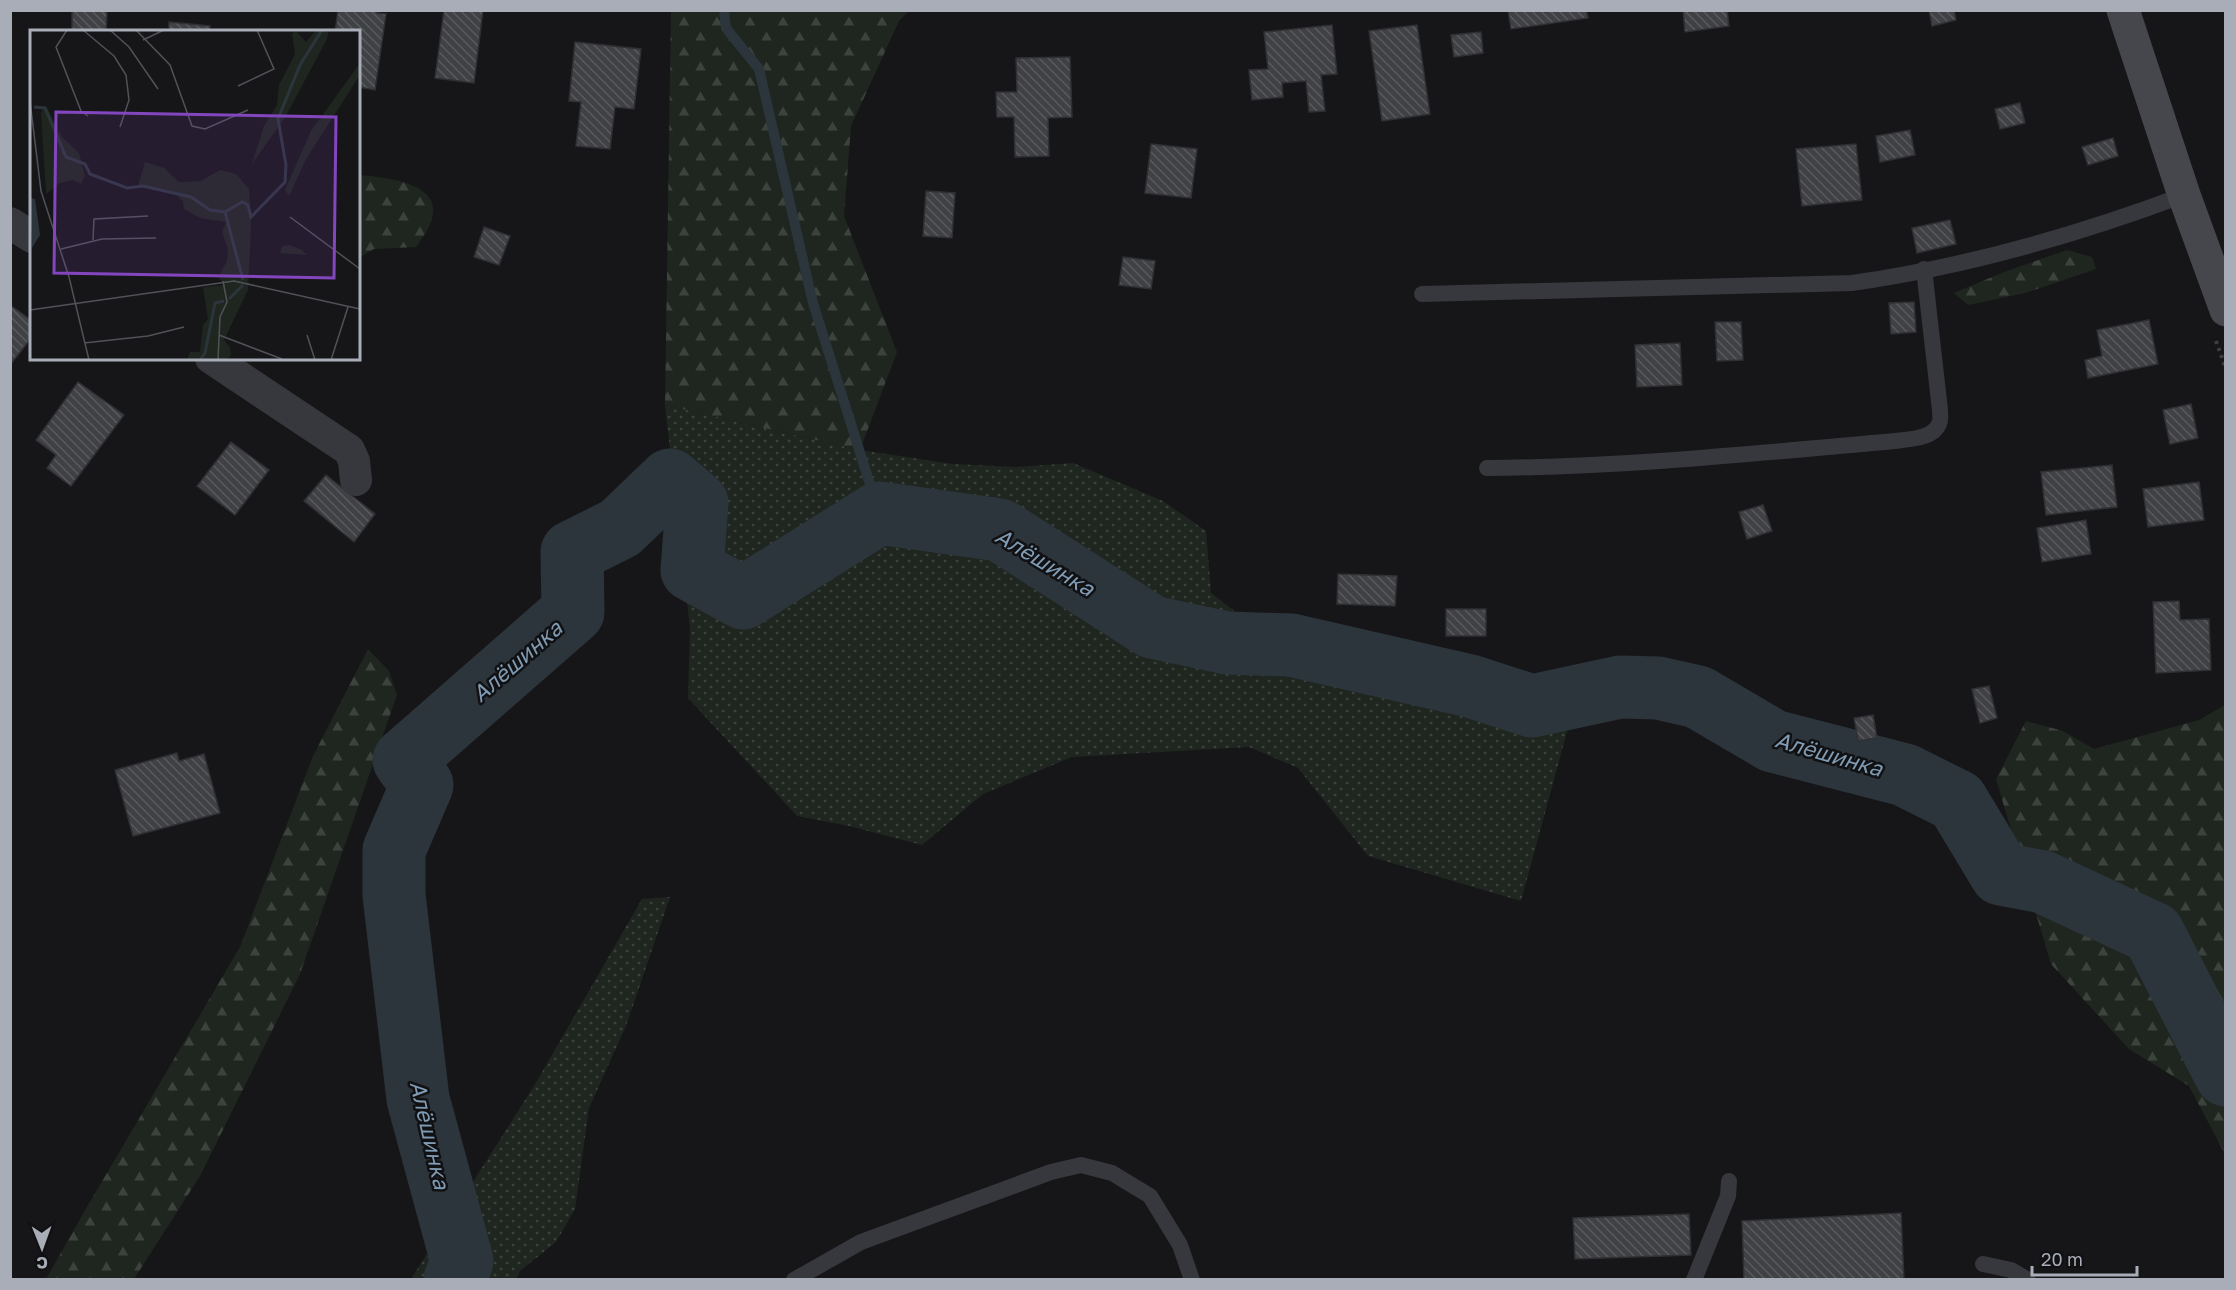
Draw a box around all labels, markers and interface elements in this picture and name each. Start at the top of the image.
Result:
inset map [30,30,360,360]
water label: Алёшинка [991,522,1101,602]
water label: Алёшинка [466,613,568,707]
water label: Алёшинка [1772,725,1887,782]
water label: Алёшинка [405,1078,456,1193]
north arrow [12,1218,72,1278]
scale bar [2032,1239,2137,1277]
text: 20 m [2041,1248,2083,1270]
text: С [36,1253,48,1273]

